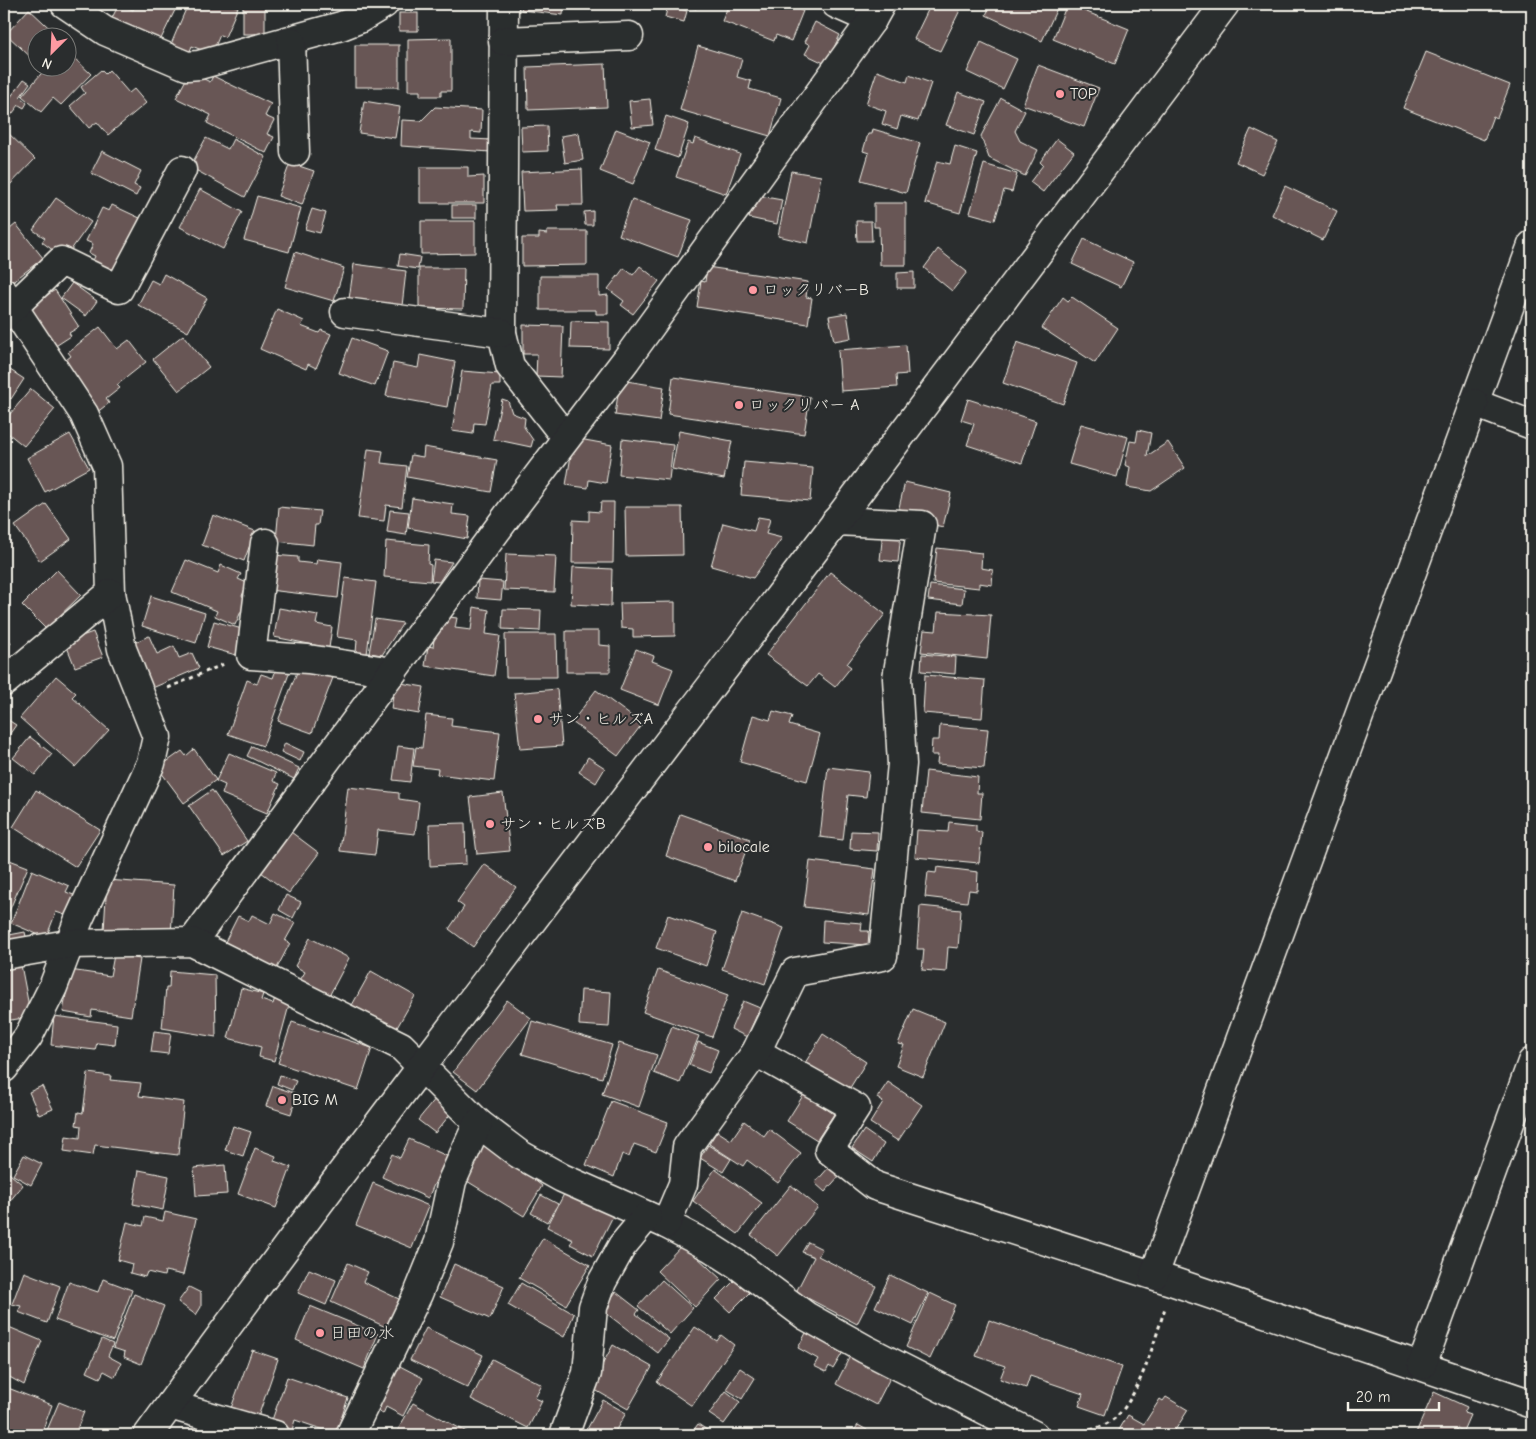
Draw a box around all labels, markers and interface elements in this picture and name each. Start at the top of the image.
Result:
north arrow [28,28,78,78]
text: N [39,54,55,73]
place label: TOP [1070,85,1097,103]
marker: TOP [1054,88,1066,100]
place label: ロックリバーB [763,281,869,299]
marker: ロックリバーB [747,284,759,296]
place label: ロックリバー A [749,396,860,414]
marker: ロックリバー A [733,399,745,411]
place label: サン・ヒルズA [548,710,653,728]
marker: サン・ヒルズA [532,713,544,725]
place label: サン・ヒルズB [500,815,606,833]
marker: サン・ヒルズB [484,818,496,830]
place label: bilocale [718,838,770,856]
marker: bilocale [702,841,714,853]
place label: BIG M [292,1091,338,1109]
marker: BIG M [276,1094,288,1106]
place label: 日田の水 [330,1324,394,1342]
marker: 日田の水 [314,1327,326,1339]
scale bar [1348,1379,1440,1411]
text: 20 m [1356,1388,1390,1406]

